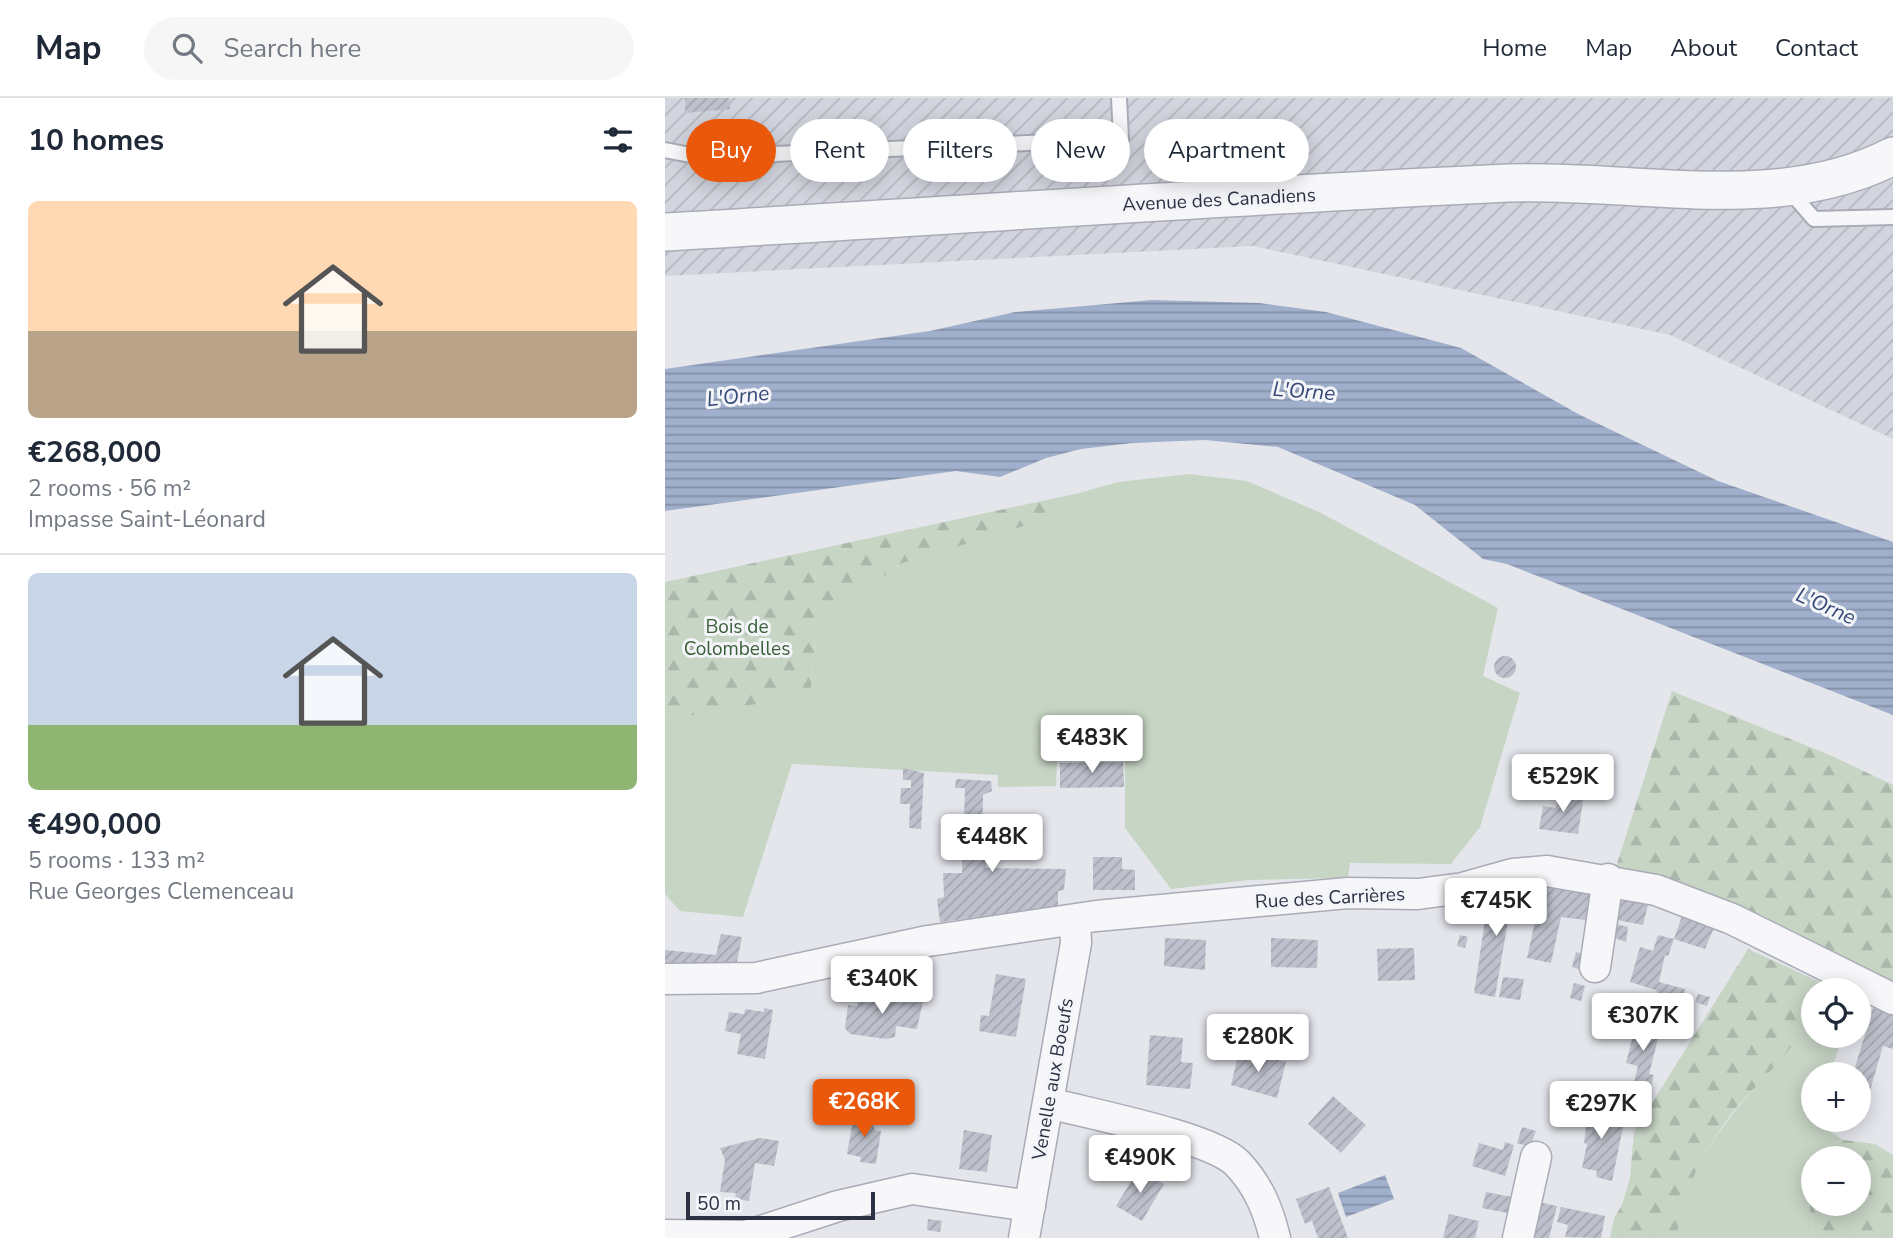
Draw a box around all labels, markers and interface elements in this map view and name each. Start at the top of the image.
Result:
search box [144,17,634,80]
text: Map [35,26,102,71]
icon: search [168,29,206,67]
text: Search here [224,31,361,66]
text: Home [1482,32,1547,64]
text: Map [1585,32,1632,64]
text: About [1670,32,1737,64]
text: Contact [1775,32,1858,64]
chip: Buy [686,119,776,182]
chip: Rent [790,119,889,182]
chip: Filters [903,119,1017,182]
chip: New [1031,119,1130,182]
chip: Apartment [1144,119,1309,182]
text: 10 homes [28,120,164,161]
icon: filters [599,121,637,159]
street label: Avenue des Canadiens [1122,182,1316,218]
icon: home [270,246,396,372]
water label: L'Orne [1272,375,1336,407]
water label: L'Orne [705,379,771,413]
text: €268,000 [28,432,161,473]
text: 2 rooms · 56 m² [28,473,191,504]
text: Impasse Saint-Léonard [28,504,266,535]
water label: L'Orne [1792,580,1860,632]
park label: Bois de Colombelles [684,614,790,662]
icon: home [270,618,396,744]
pin: €483K [1043,716,1141,775]
text: €483K [1057,722,1127,753]
pin: €529K [1514,754,1612,814]
text: €529K [1528,761,1598,792]
text: €490,000 [28,804,161,845]
pin: €448K [943,814,1041,874]
text: €448K [957,821,1027,852]
text: 5 rooms · 133 m² [28,845,205,876]
text: Rue Georges Clemenceau [28,876,294,907]
pin: €745K [1447,878,1545,938]
street label: Rue des Carrières [1254,881,1406,915]
text: €745K [1461,885,1531,916]
pin: €340K [833,956,931,1016]
text: €340K [847,963,917,994]
map controls [1801,978,1871,1216]
button: locate [1801,978,1871,1048]
pin: €307K [1594,993,1692,1053]
street label: Venelle aux Boeufs [1026,996,1080,1163]
text: €307K [1608,1000,1678,1031]
pin: €280K [1209,1014,1307,1074]
text: €280K [1223,1021,1293,1052]
button: + [1801,1062,1871,1132]
pin: €268K [815,1080,913,1139]
pin: €297K [1552,1082,1650,1141]
text: €268K [829,1086,899,1117]
text: €297K [1566,1088,1636,1119]
pin: €490K [1091,1136,1189,1195]
text: €490K [1105,1142,1175,1173]
button: − [1801,1146,1871,1216]
scale bar [686,1189,875,1221]
text: 50 m [697,1191,741,1217]

